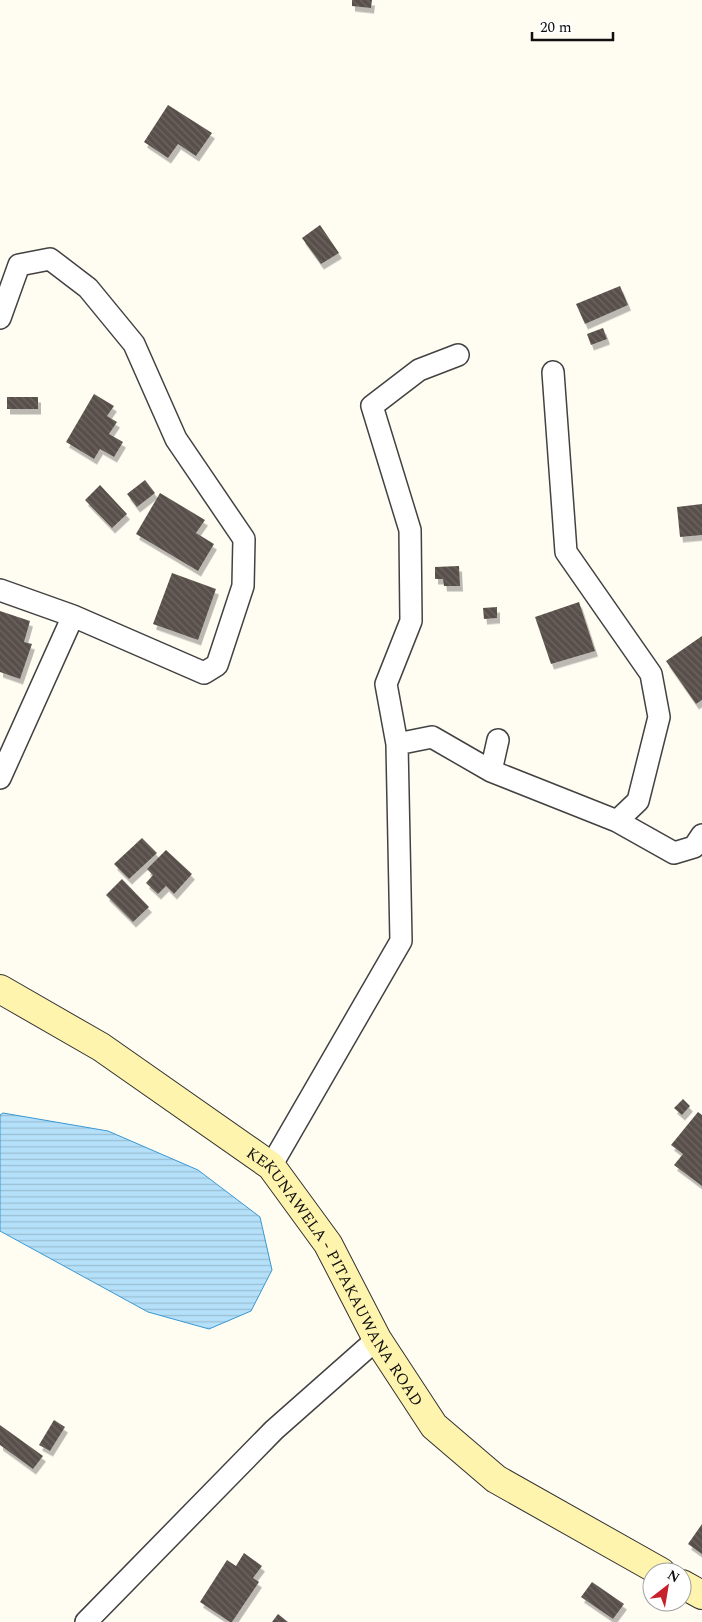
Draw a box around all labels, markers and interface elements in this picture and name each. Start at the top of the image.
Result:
scale bar [532,10,613,42]
text: 20 m [540,16,572,39]
street label: KEKUNAWELA - PITAKAUWANA ROAD [241,1141,429,1411]
north arrow [642,1562,692,1612]
text: N [663,1564,684,1588]

